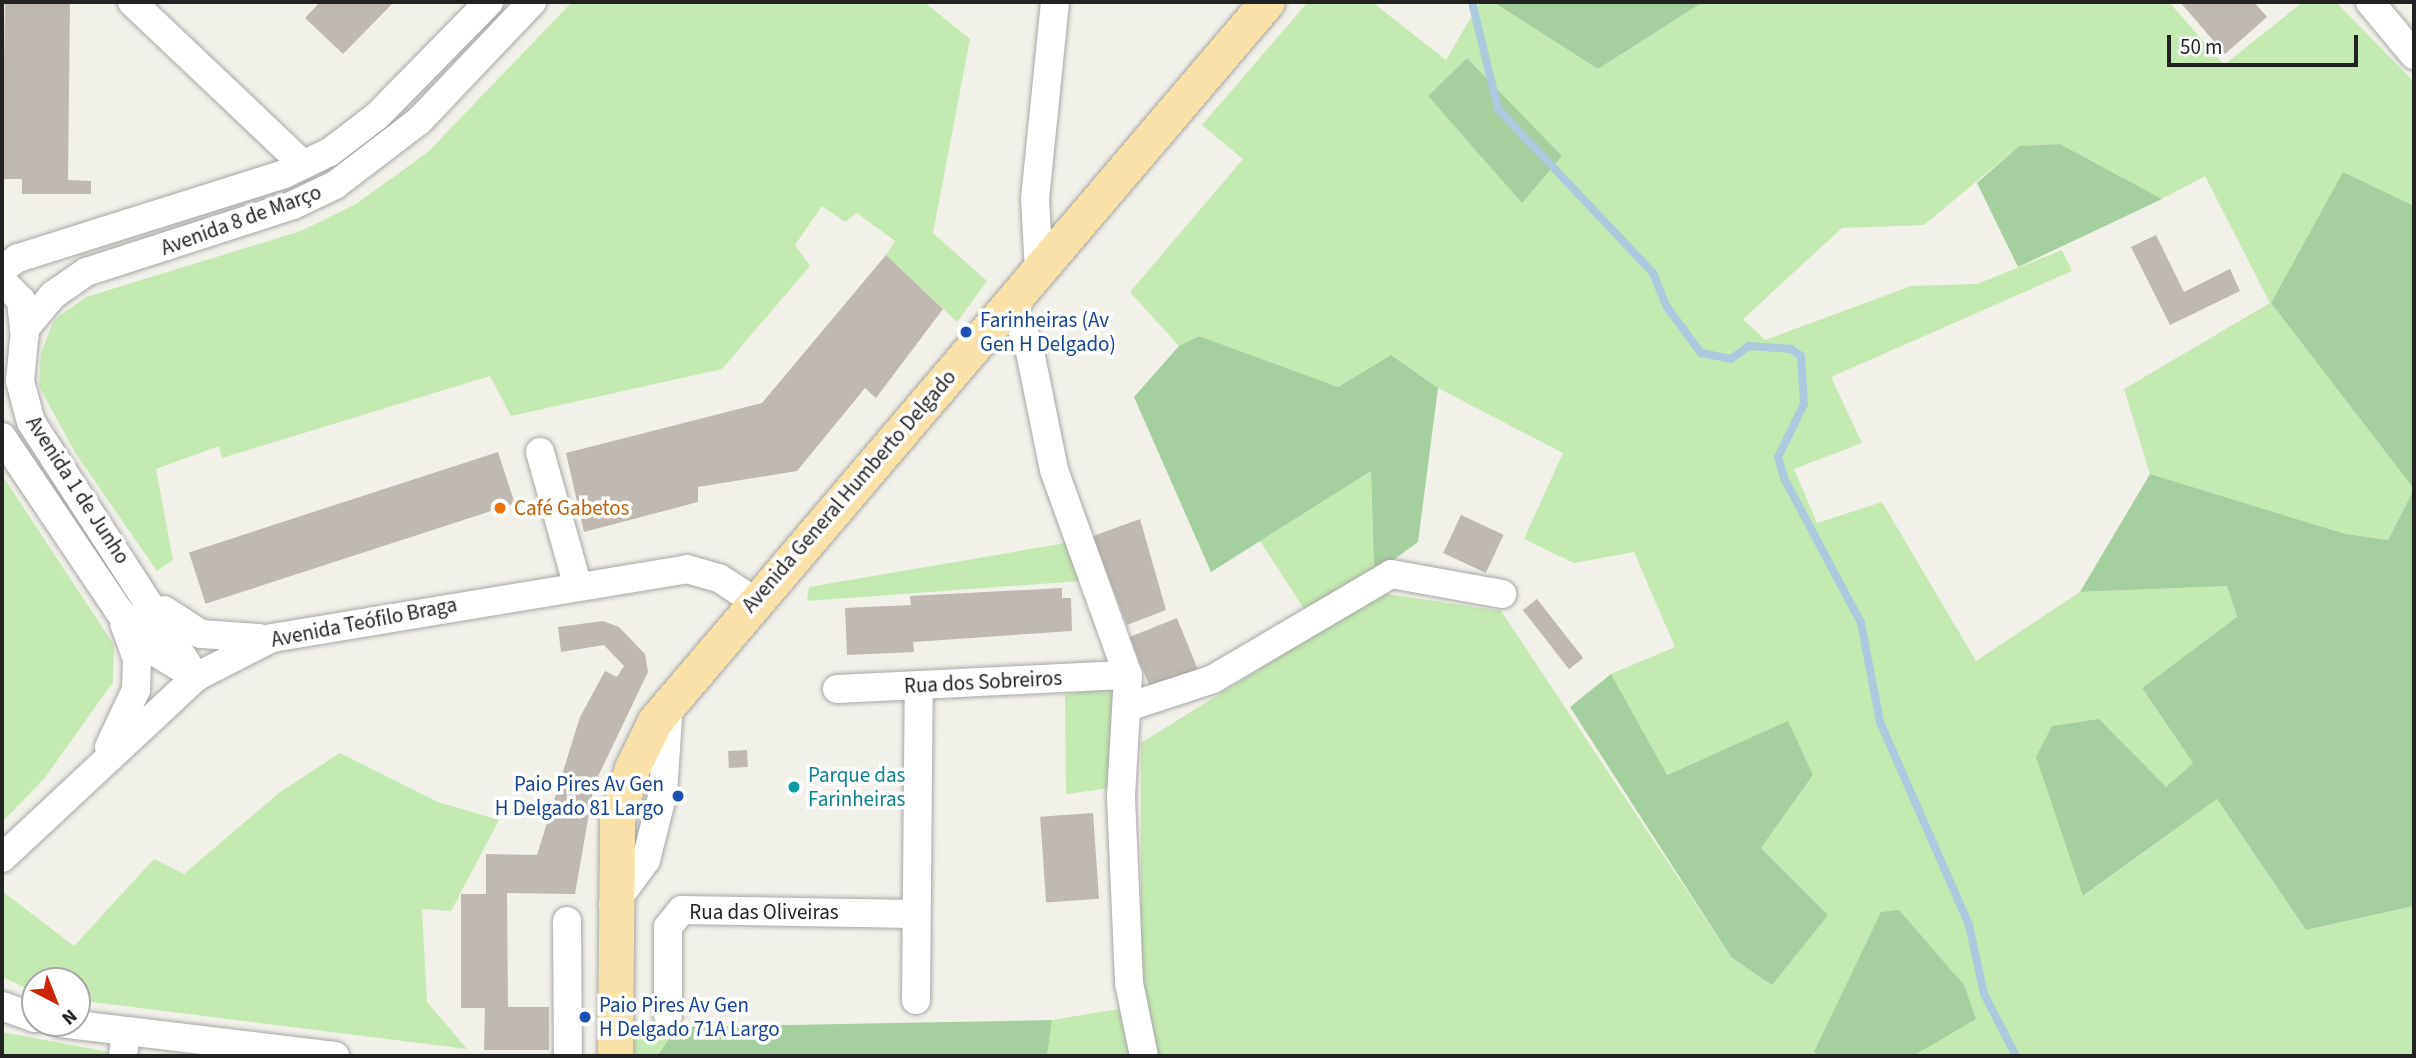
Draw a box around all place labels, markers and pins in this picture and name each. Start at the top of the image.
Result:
place label: Farinheiras (Av Gen H Delgado) [980,307,1116,357]
marker: Farinheiras (Av Gen H Delgado) [958,324,974,340]
place label: Café Gabetos [514,495,629,521]
marker: Café Gabetos [492,500,508,516]
place label: Parque das Farinheiras [808,762,905,812]
place label: Paio Pires Av Gen H Delgado 81 Largo [495,771,664,821]
marker: Parque das Farinheiras [786,779,802,795]
marker: Paio Pires Av Gen H Delgado 81 Largo [670,788,686,804]
place label: Paio Pires Av Gen H Delgado 71A Largo [599,992,780,1042]
marker: Paio Pires Av Gen H Delgado 71A Largo [577,1009,593,1025]

